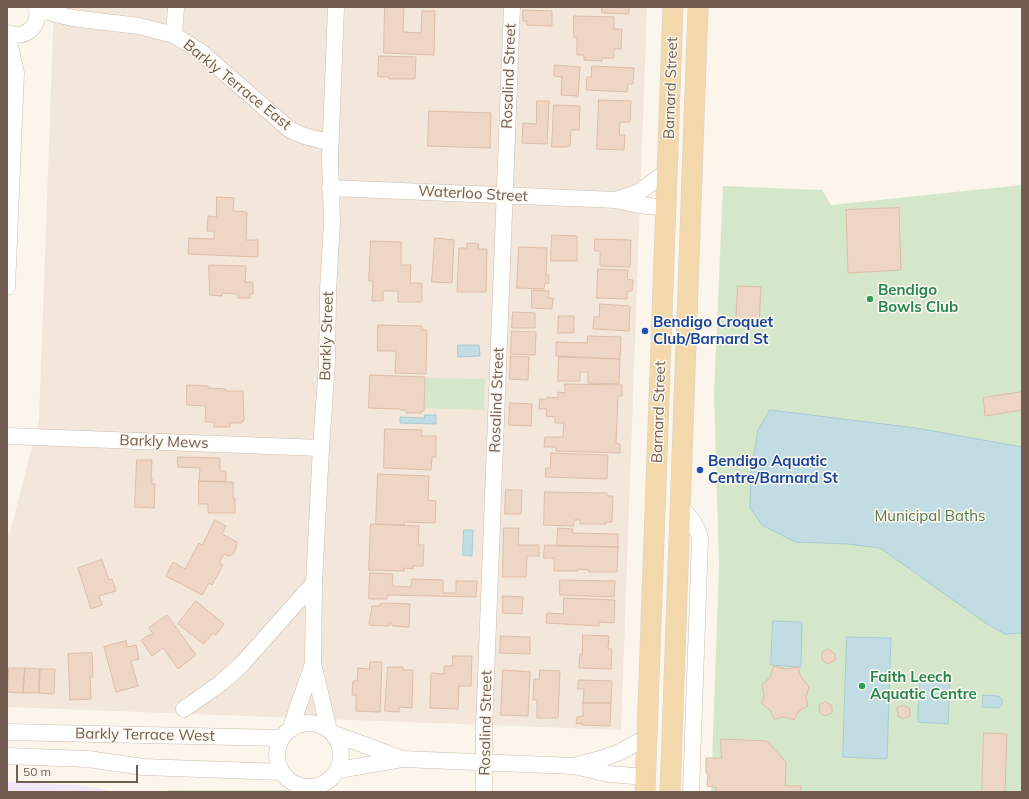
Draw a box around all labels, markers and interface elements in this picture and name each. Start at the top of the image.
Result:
street label: Rosalind Street [498,23,520,129]
street label: Barkly Terrace East [180,36,294,134]
street label: Barnard Street [660,37,682,139]
street label: Waterloo Street [418,182,528,206]
place label: Bendigo Bowls Club [878,281,958,316]
street label: Barkly Street [316,291,338,381]
marker: Bendigo Bowls Club [865,294,875,304]
place label: Bendigo Croquet Club/Barnard St [653,313,773,348]
marker: Bendigo Croquet Club/Barnard St [640,326,650,336]
street label: Rosalind Street [486,347,508,453]
street label: Barnard Street [648,361,670,463]
street label: Barkly Mews [119,431,209,453]
place label: Bendigo Aquatic Centre/Barnard St [708,452,838,487]
marker: Bendigo Aquatic Centre/Barnard St [695,465,705,475]
park label: Municipal Baths [874,507,986,525]
place label: Faith Leech Aquatic Centre [870,668,977,703]
street label: Rosalind Street [476,670,496,776]
marker: Faith Leech Aquatic Centre [857,681,867,691]
street label: Barkly Terrace West [75,725,215,745]
scale bar [18,757,140,783]
text: 50 m [23,764,51,779]

